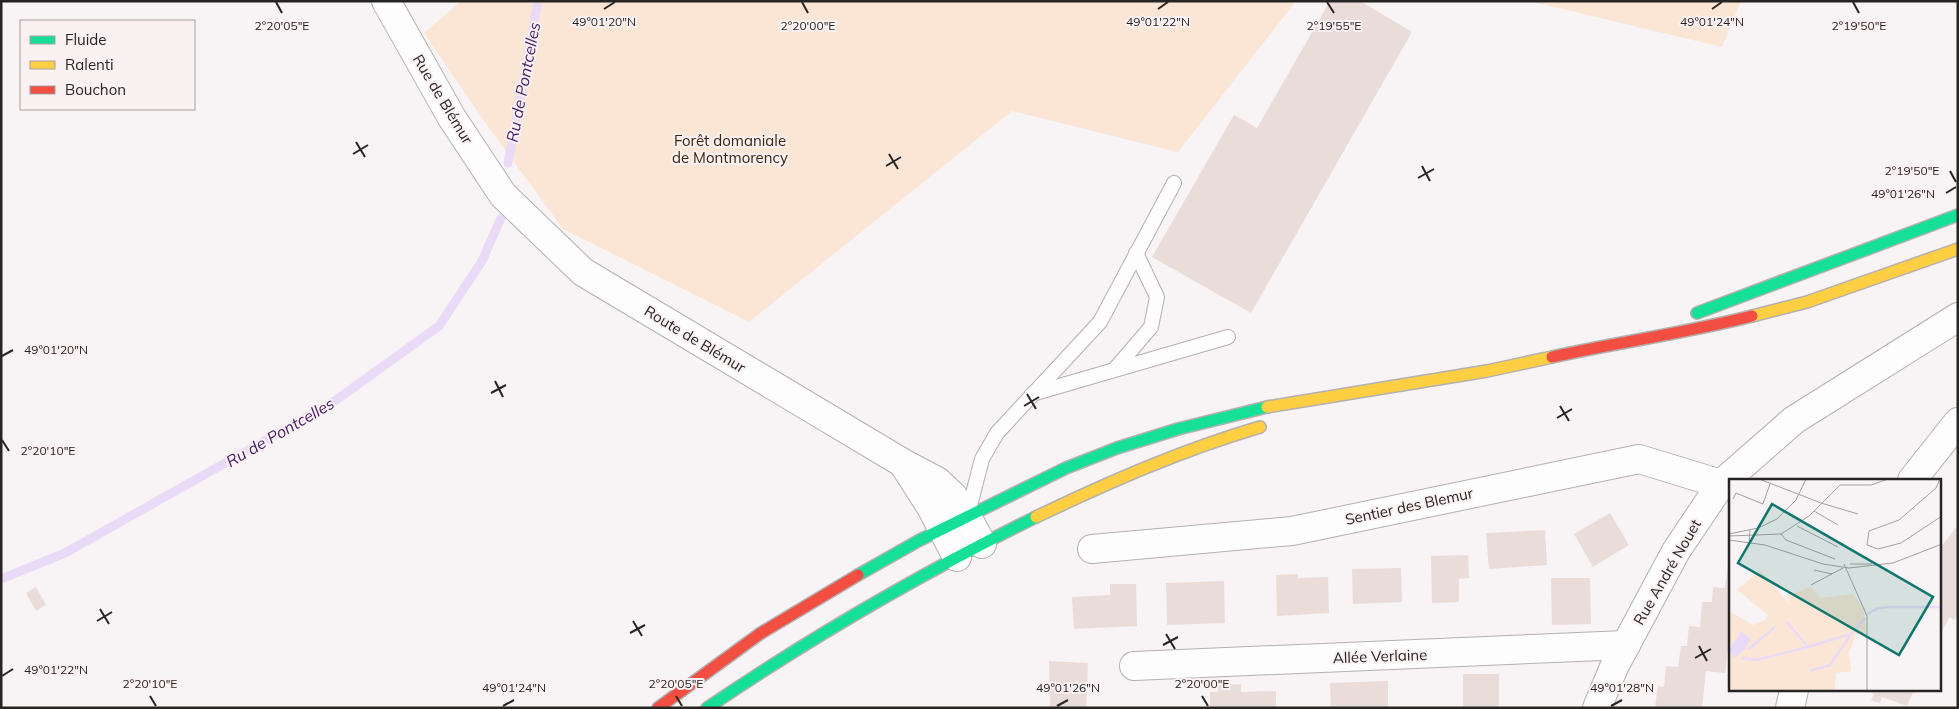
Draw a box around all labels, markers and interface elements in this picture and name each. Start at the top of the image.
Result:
text: 49°01'20"N [572,14,636,29]
text: 49°01'22"N [1126,14,1190,29]
text: 49°01'24"N [1680,14,1744,29]
text: 2°20'05"E [255,18,309,33]
text: 2°20'00"E [781,18,835,33]
text: 2°19'55"E [1307,18,1361,33]
text: 2°19'50"E [1832,18,1886,33]
legend [20,20,195,110]
water label: Ru de Pontcelles [502,20,544,144]
text: Fluide [65,30,106,49]
street label: Rue de Blémur [409,51,478,148]
text: Ralenti [65,55,114,74]
text: Bouchon [65,80,126,99]
park label: Forêt domaniale de Montmorency [672,131,788,167]
text: 2°19'50"E [1885,163,1939,178]
text: 49°01'26"N [1871,186,1935,201]
street label: Route de Blémur [641,301,750,377]
text: 49°01'20"N [24,342,88,357]
water label: Ru de Pontcelles [222,393,338,471]
text: 2°20'10"E [21,443,75,458]
inset map [1729,479,1942,692]
street label: Sentier des Blemur [1343,483,1475,529]
street label: Rue André Nouet [1629,516,1705,628]
street label: Allée Verlaine [1332,645,1428,667]
text: 49°01'22"N [24,662,88,677]
text: 2°20'10"E [123,676,177,691]
text: 2°20'05"E [649,676,703,691]
text: 2°20'00"E [1175,676,1229,691]
text: 49°01'24"N [482,680,546,695]
text: 49°01'26"N [1036,680,1100,695]
text: 49°01'28"N [1590,680,1654,695]

